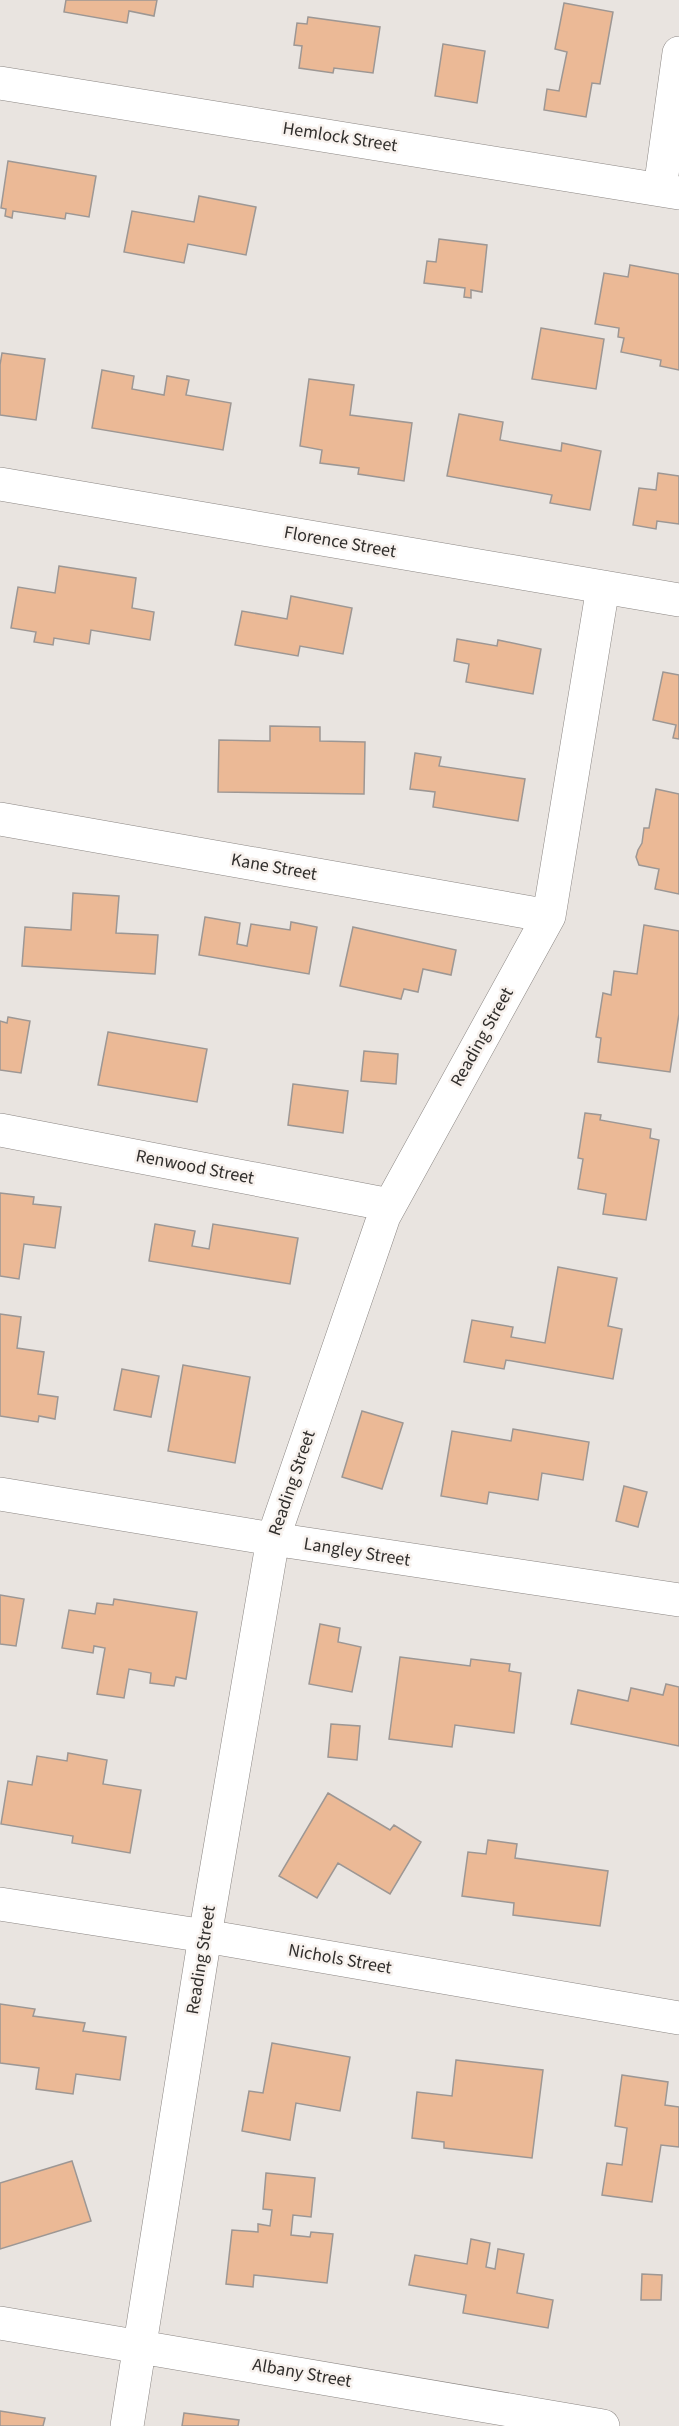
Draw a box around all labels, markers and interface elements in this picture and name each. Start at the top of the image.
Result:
street label: Hemlock Street [281,116,399,158]
street label: Florence Street [282,520,398,564]
street label: Kane Street [229,847,319,887]
street label: Reading Street [444,983,520,1091]
street label: Renwood Street [134,1143,256,1191]
street label: Reading Street [262,1427,322,1539]
street label: Langley Street [302,1531,412,1573]
street label: Reading Street [180,1904,222,2016]
street label: Nichols Street [286,1938,394,1980]
street label: Albany Street [251,2352,353,2394]

